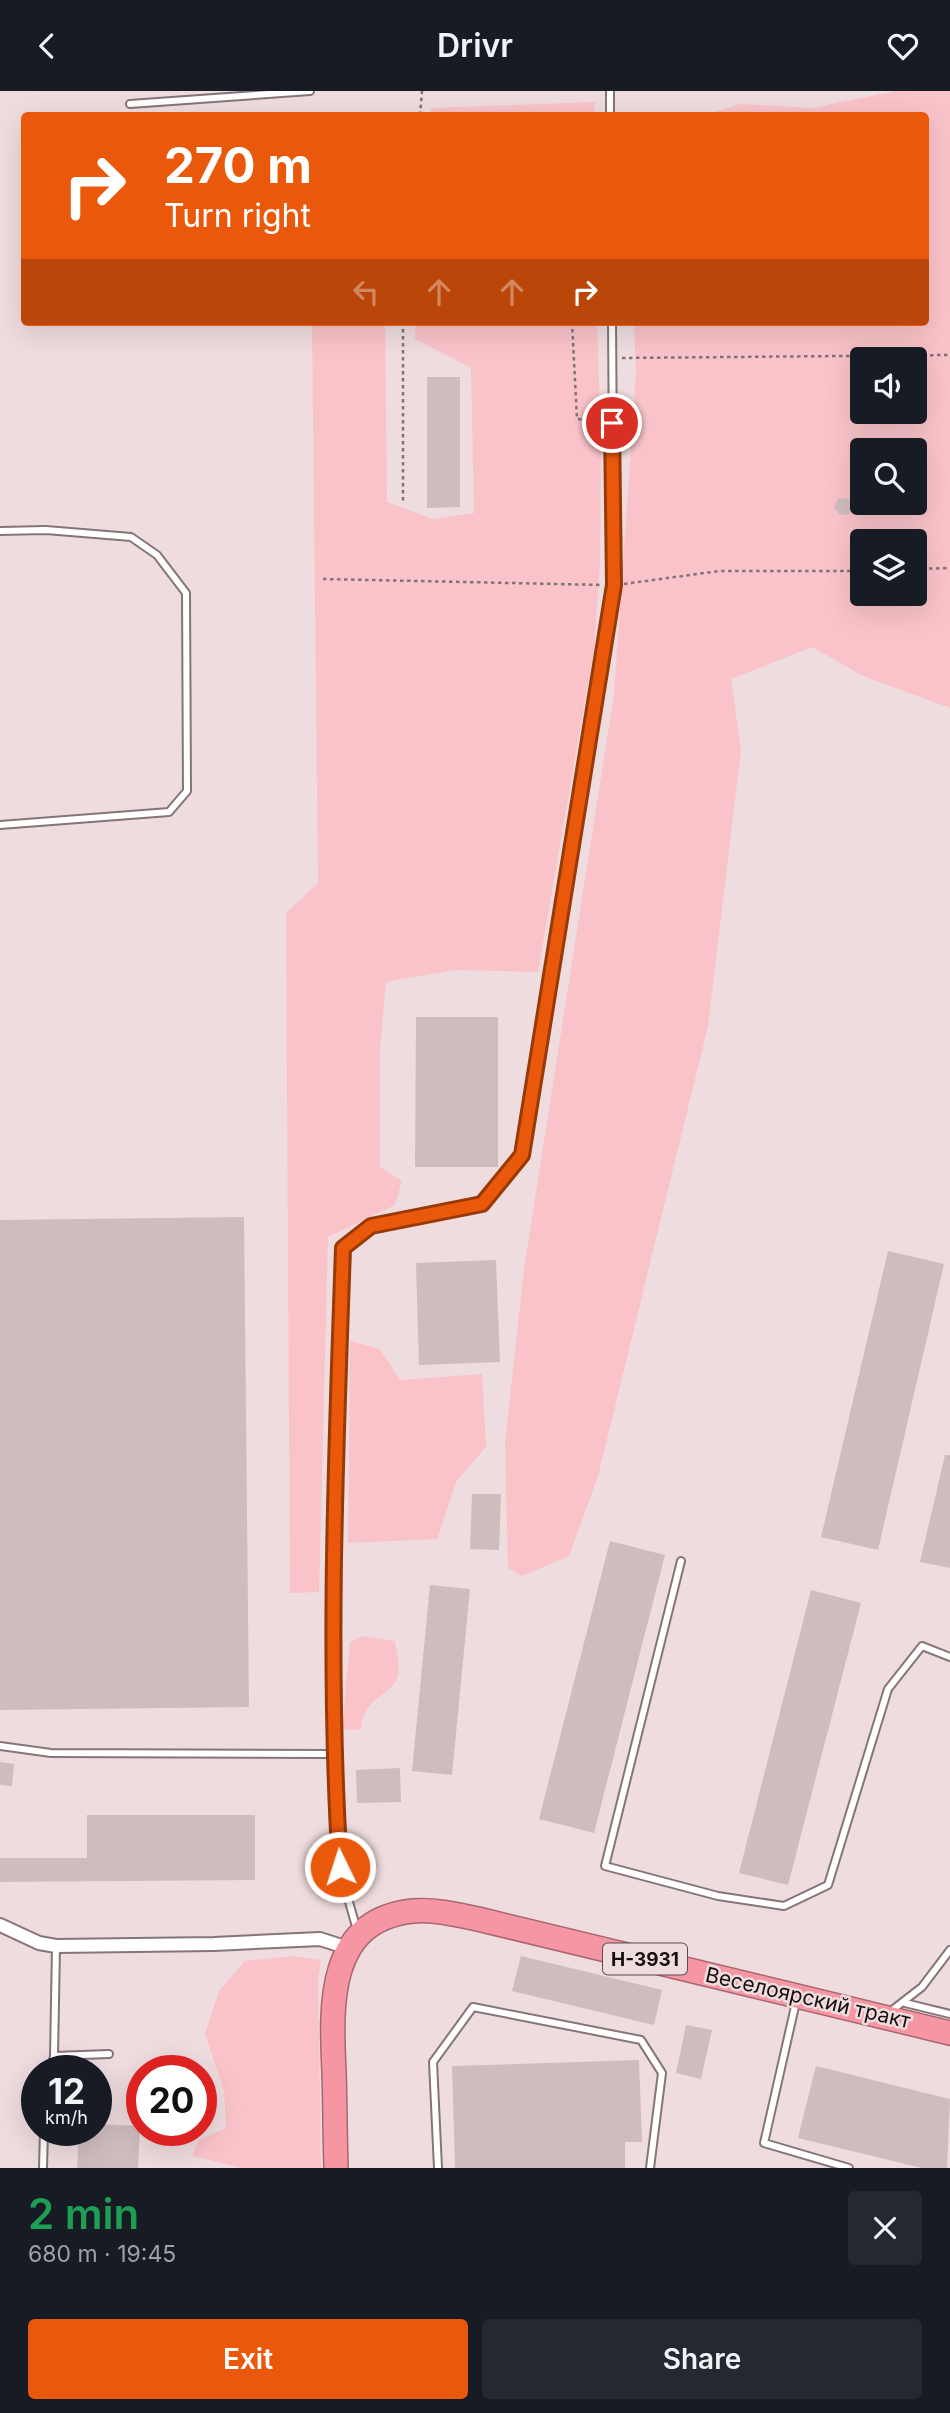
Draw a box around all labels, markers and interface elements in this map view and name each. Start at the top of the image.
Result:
text: Drivr [437,26,513,65]
icon: back [28,27,66,65]
icon: heart [884,27,922,65]
text: 270 m [164,136,312,195]
icon: right [49,140,140,231]
text: Turn right [164,196,311,235]
icon: left [347,273,385,311]
icon: ahead [420,273,458,311]
icon: ahead [493,273,531,311]
icon: right [566,273,604,311]
map controls [850,347,927,606]
button: sound [850,347,927,424]
pin [582,393,642,453]
icon: arrive [593,404,631,442]
button: search [850,438,927,515]
button: layers [850,529,927,606]
position arrow [303,1830,377,1904]
road number: Н-3931 [603,1943,687,1975]
street label: Веселоярский тракт [703,1962,913,2033]
speed limit sign: 20 [126,2055,217,2146]
text: 12 [48,2070,85,2112]
text: km/h [45,2107,88,2128]
text: 2 min [28,2188,139,2239]
button: close [848,2191,922,2265]
text: 680 m · 19:45 [28,2240,176,2268]
button: Exit [28,2319,468,2399]
button: Share [482,2319,922,2399]

